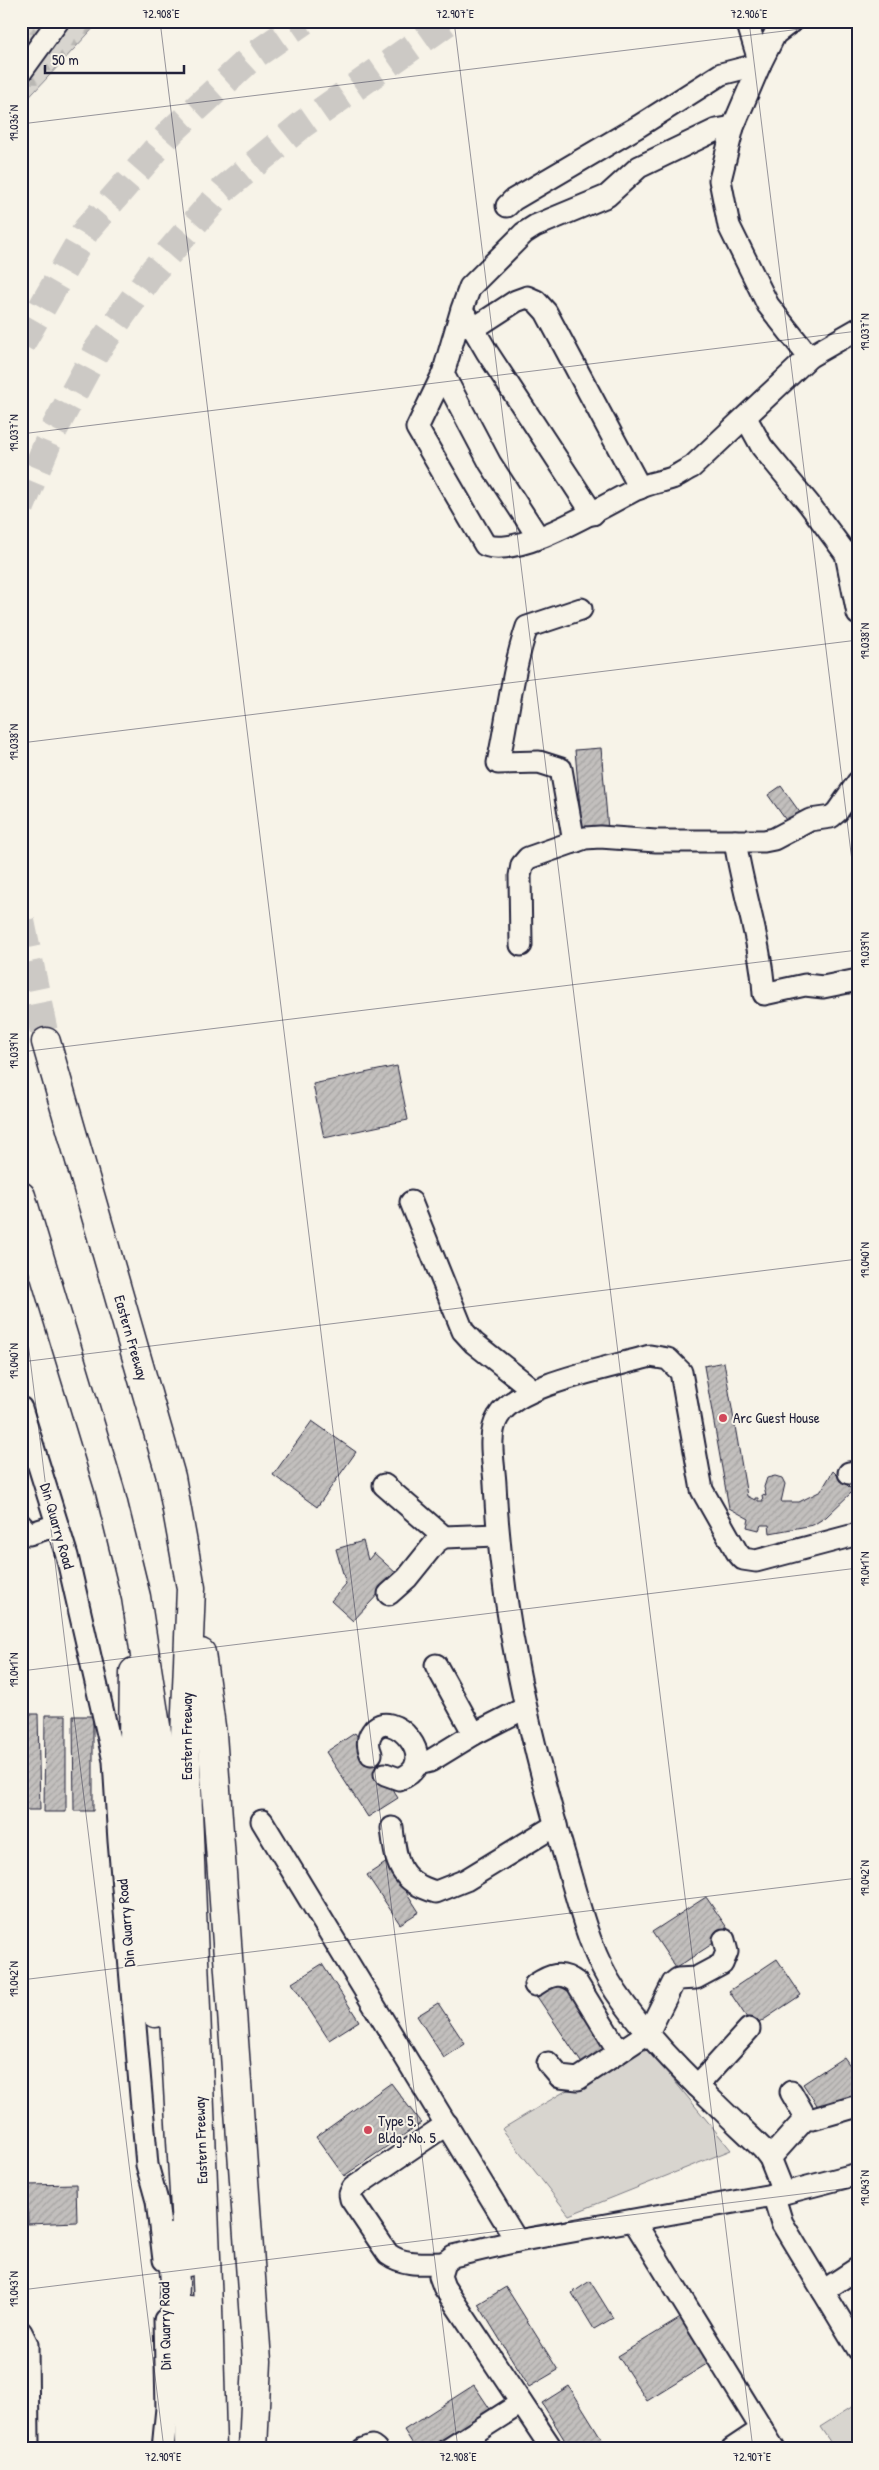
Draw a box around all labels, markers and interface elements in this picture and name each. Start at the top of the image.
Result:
text: 72.908°E [142,5,180,22]
text: 72.907°E [436,5,475,22]
text: 72.906°E [731,5,768,22]
scale bar [45,42,184,74]
text: 50 m [52,49,79,70]
text: 19.036°N [5,105,22,141]
text: 19.037°N [856,313,873,351]
text: 19.037°N [5,414,22,452]
text: 19.038°N [856,623,873,659]
text: 19.038°N [5,724,22,760]
text: 19.039°N [856,932,873,968]
text: 19.039°N [5,1033,22,1069]
text: 19.040°N [856,1242,873,1278]
street label: Eastern Freeway [109,1293,154,1383]
text: 19.040°N [5,1343,22,1379]
place label: Arc Guest House [733,1407,820,1428]
marker: Arc Guest House [717,1412,729,1424]
street label: Din Quarry Road [35,1480,80,1571]
text: 19.041°N [856,1552,873,1586]
text: 19.041°N [5,1653,22,1687]
street label: Eastern Freeway [176,1692,197,1780]
text: 19.042°N [856,1860,873,1896]
street label: Din Quarry Road [111,1878,140,1968]
text: 19.042°N [5,1961,22,1997]
street label: Eastern Freeway [188,2096,213,2184]
place label: Type 5, Bldg. No. 5 [378,2110,436,2148]
marker: Type 5, Bldg. No. 5 [362,2124,374,2136]
text: 19.043°N [856,2170,873,2206]
text: 19.043°N [5,2271,22,2307]
street label: Din Quarry Road [153,2282,176,2370]
text: 72.909°E [145,2448,182,2465]
text: 72.908°E [439,2448,477,2465]
text: 72.907°E [733,2448,772,2465]

